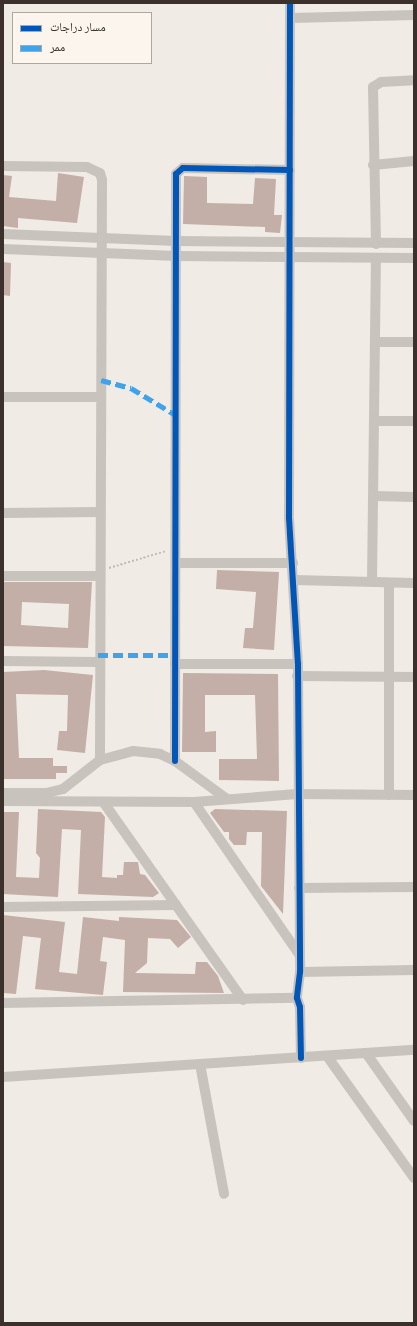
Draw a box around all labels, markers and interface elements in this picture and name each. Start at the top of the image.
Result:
legend [12,12,152,64]
text: مسار دراجات [50,19,106,33]
text: ممر [50,39,65,53]

